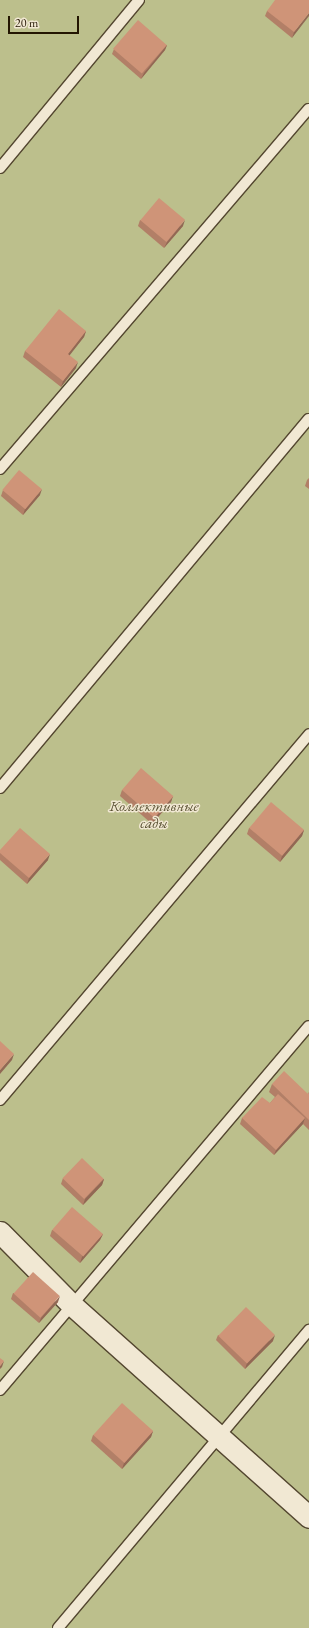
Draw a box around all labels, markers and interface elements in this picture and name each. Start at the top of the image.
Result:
scale bar [10,8,81,34]
text: 20 m [15,15,38,31]
park label: Коллективные сады [109,796,199,831]

